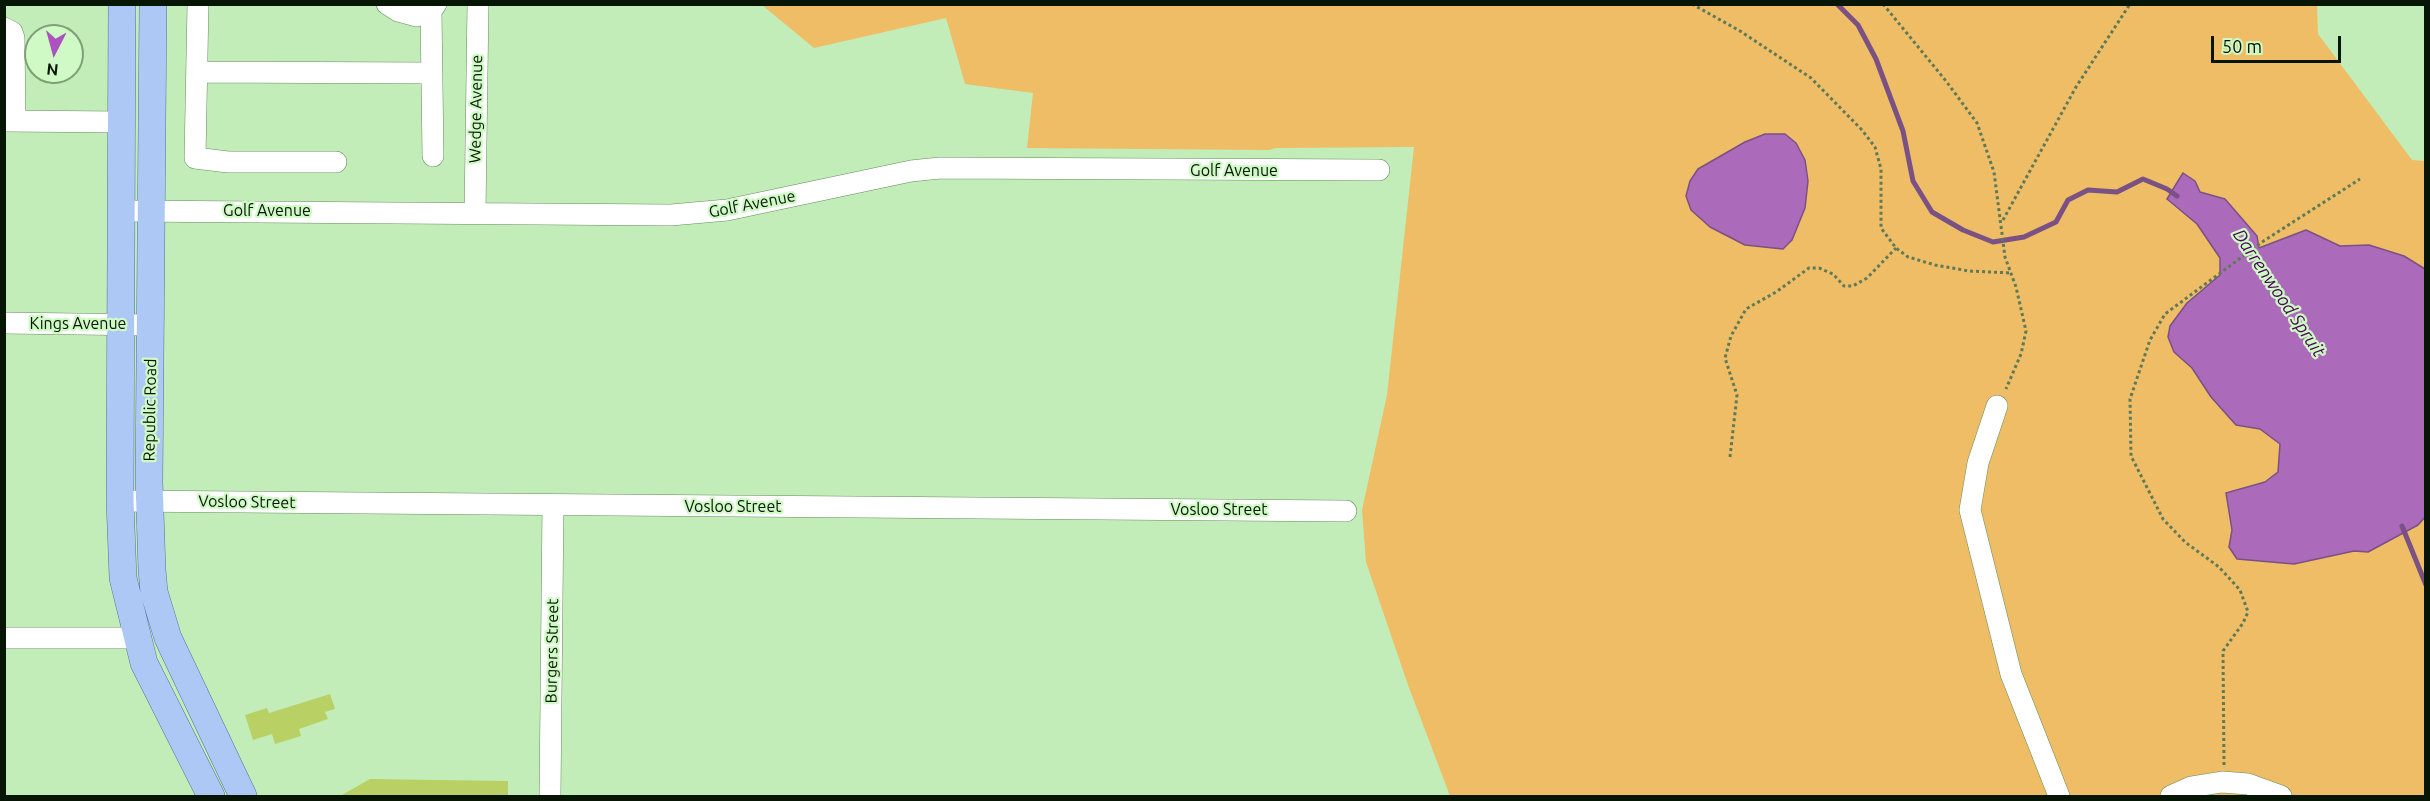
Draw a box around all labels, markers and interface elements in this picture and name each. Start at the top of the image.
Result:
north arrow [24,24,84,84]
scale bar [2214,24,2344,62]
text: 50 m [2222,36,2262,56]
street label: Wedge Avenue [465,55,487,163]
text: N [45,60,59,79]
street label: Golf Avenue [1190,161,1278,181]
street label: Golf Avenue [707,186,797,222]
street label: Golf Avenue [223,201,311,221]
water label: Darrenwood Spruit [2228,225,2330,361]
street label: Kings Avenue [30,314,126,334]
street label: Republic Road [140,358,160,462]
street label: Vosloo Street [198,492,296,512]
street label: Vosloo Street [684,497,782,517]
street label: Vosloo Street [1170,500,1268,520]
street label: Burgers Street [541,598,563,704]

